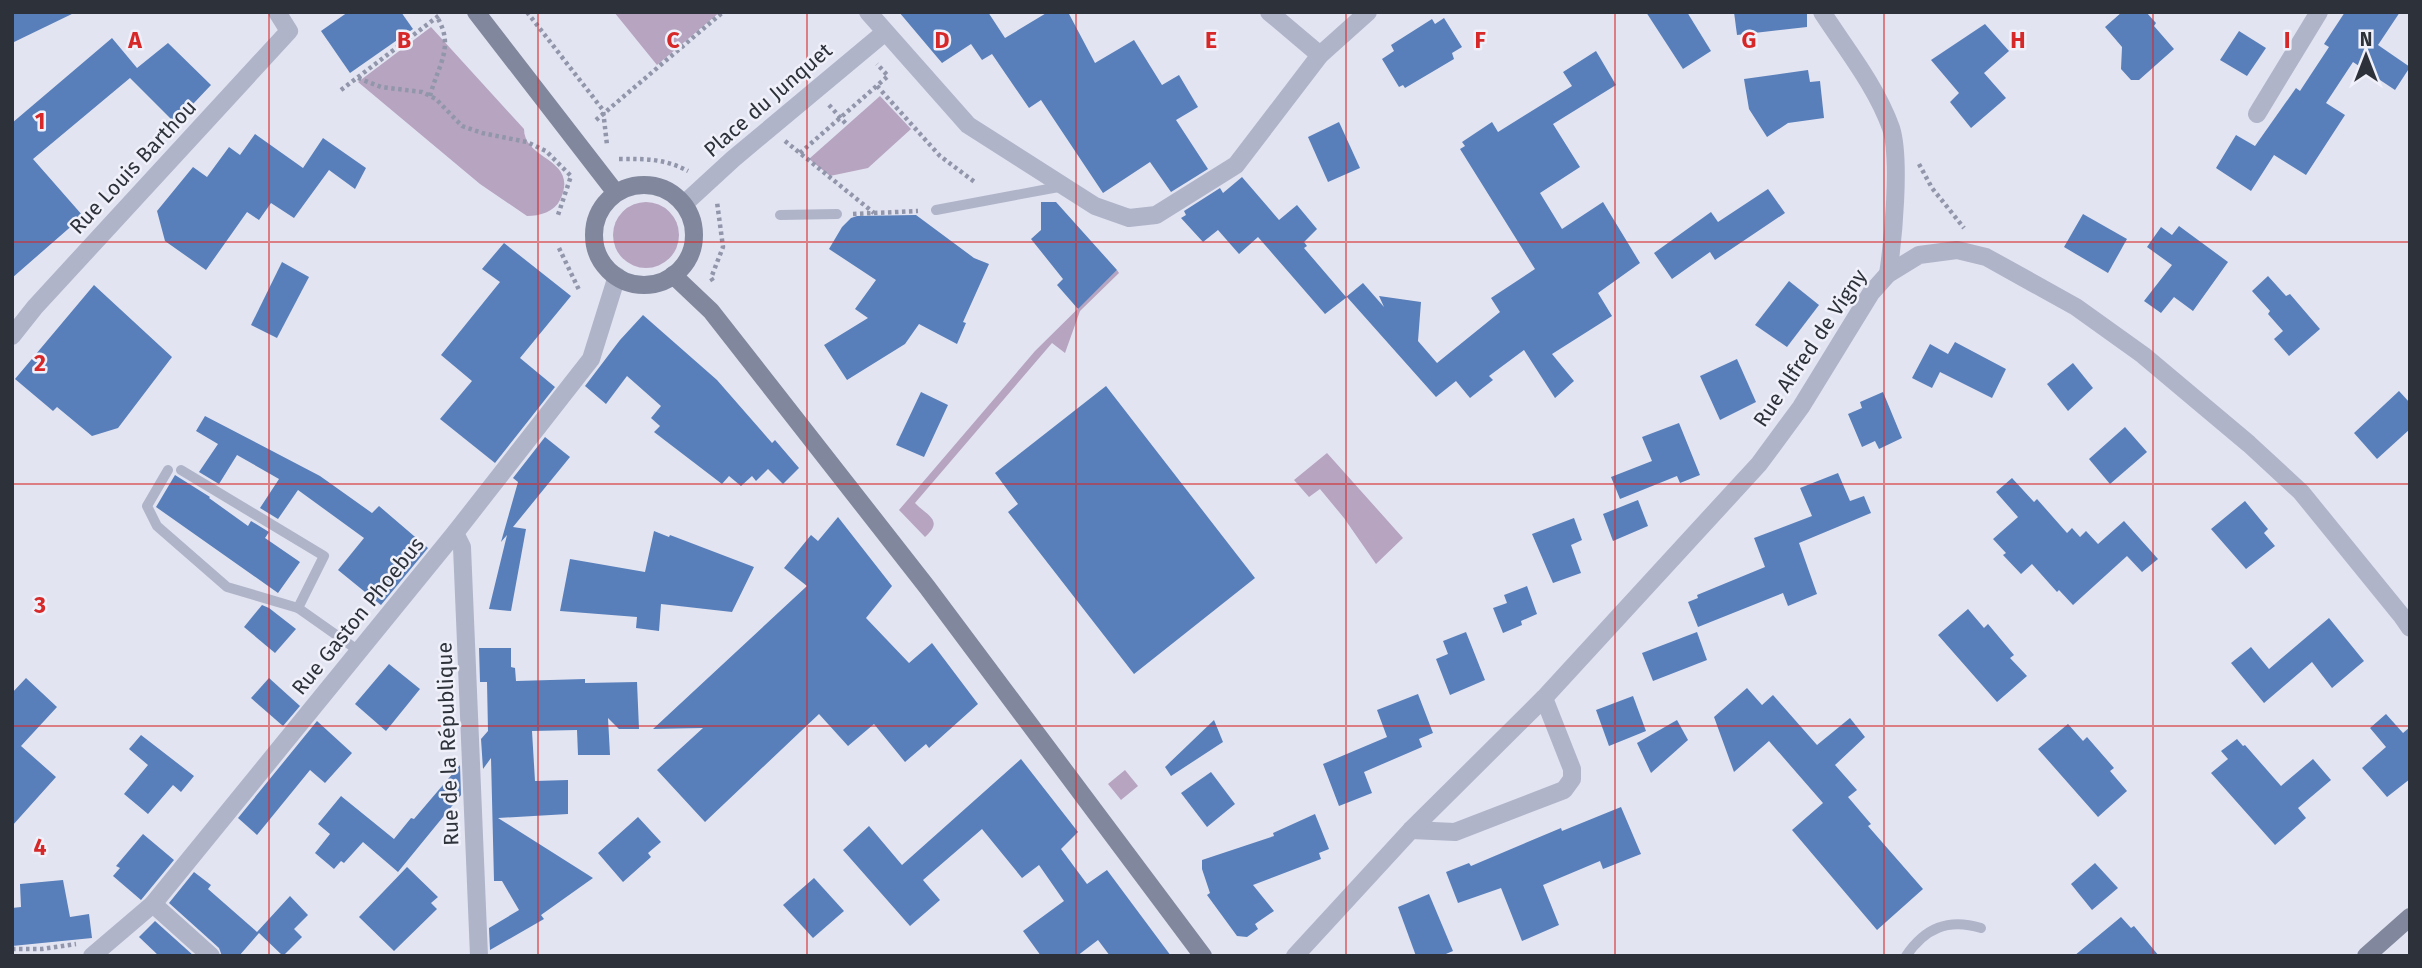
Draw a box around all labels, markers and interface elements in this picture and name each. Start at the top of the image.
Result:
north arrow [2331,21,2401,91]
text: A [127,26,142,54]
text: B [397,26,411,54]
text: C [666,26,680,54]
text: D [935,26,950,54]
text: E [1205,26,1217,54]
text: F [1474,26,1486,54]
text: G [1742,26,1756,54]
text: H [2010,26,2026,54]
text: I [2284,26,2290,54]
text: N [2360,28,2372,51]
street label: Place du Junquet [699,37,838,163]
street label: Rue Louis Barthou [64,94,202,240]
text: 1 [35,107,45,135]
street label: Rue Alfred de Vigny [1748,264,1873,432]
text: 2 [34,349,46,377]
street label: Rue Gaston Phoebus [286,532,430,700]
text: 3 [33,591,46,619]
street label: Rue de la République [431,642,465,846]
text: 4 [34,833,47,861]

